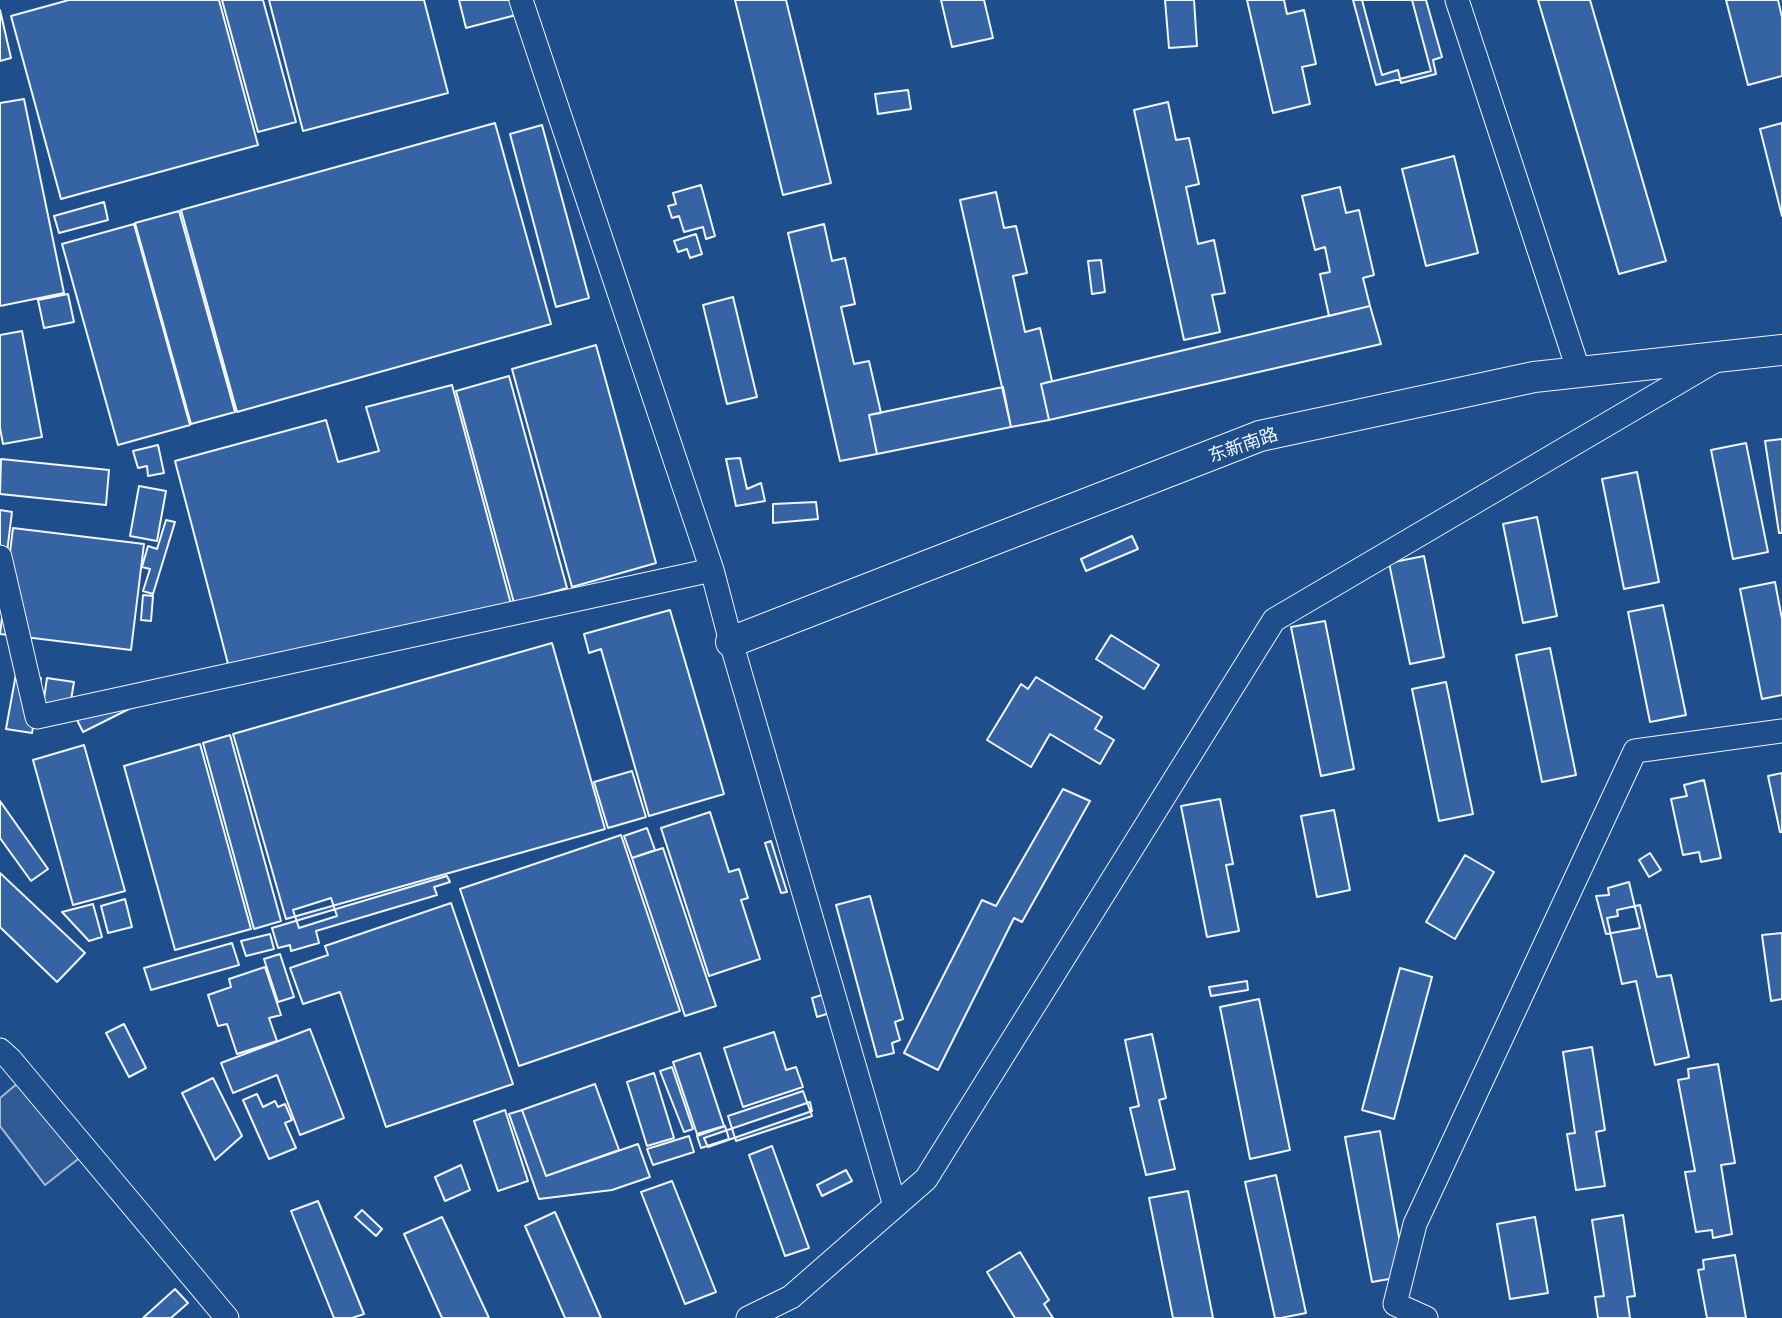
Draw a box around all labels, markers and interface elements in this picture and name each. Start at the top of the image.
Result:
street label: 东新南路 [1205,423,1281,467]

